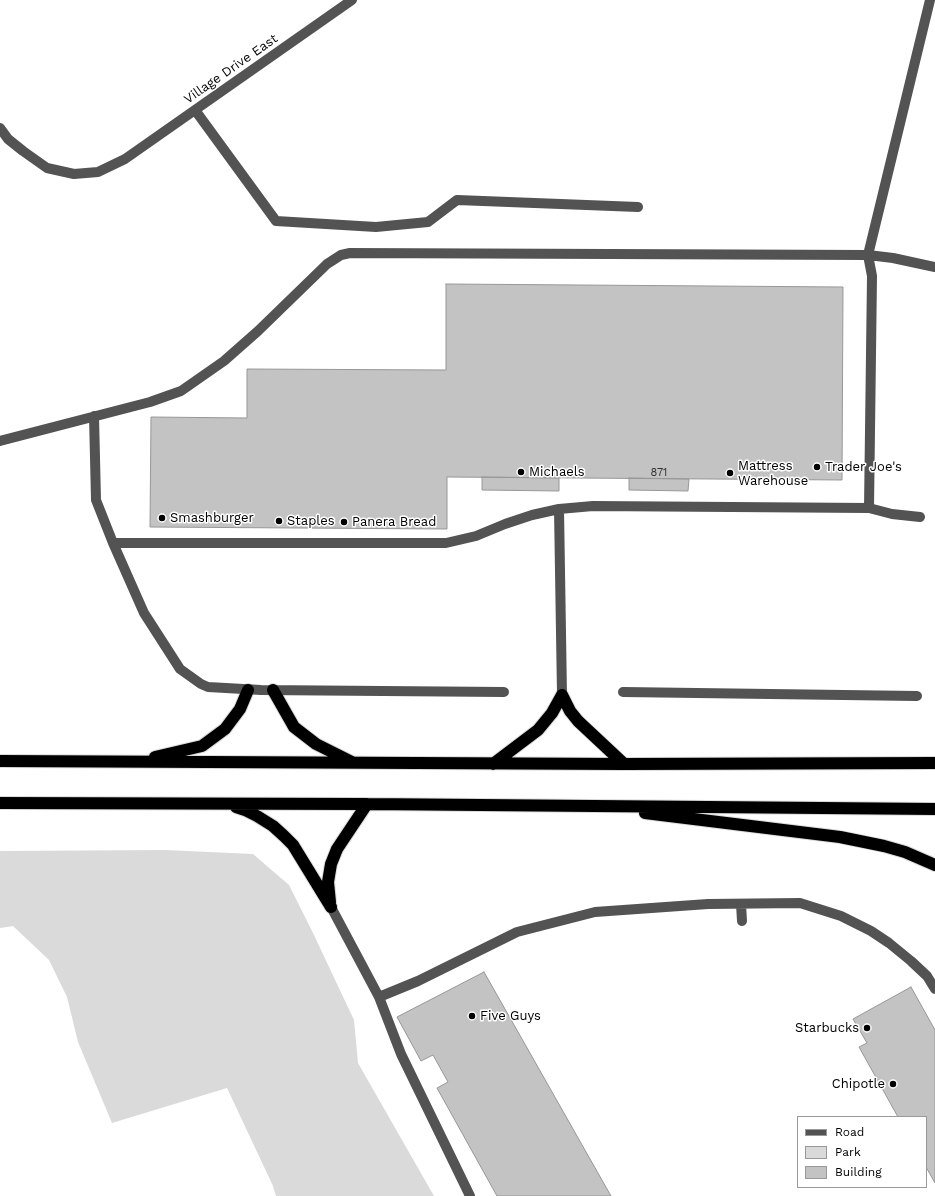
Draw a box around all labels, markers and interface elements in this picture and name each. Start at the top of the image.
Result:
street label: Village Drive East [181,31,281,107]
place label: Mattress Warehouse [738,458,808,489]
place label: Trader Joe's [825,459,902,475]
marker: Trader Joe's [812,462,822,472]
place label: Michaels [529,464,585,480]
house number: 871 [651,466,667,480]
marker: Michaels [516,467,526,477]
marker: Mattress Warehouse [725,468,735,478]
place label: Smashburger [170,510,254,526]
marker: Smashburger [157,513,167,523]
place label: Staples [287,513,335,529]
place label: Panera Bread [352,514,436,530]
marker: Staples [274,516,284,526]
marker: Panera Bread [339,517,349,527]
place label: Five Guys [480,1008,541,1024]
marker: Five Guys [467,1011,477,1021]
place label: Starbucks [795,1020,859,1036]
marker: Starbucks [862,1023,872,1033]
place label: Chipotle [832,1076,885,1092]
marker: Chipotle [888,1079,898,1089]
legend [797,1116,927,1188]
text: Road [835,1125,864,1139]
text: Park [835,1145,861,1159]
text: Building [835,1165,882,1179]

